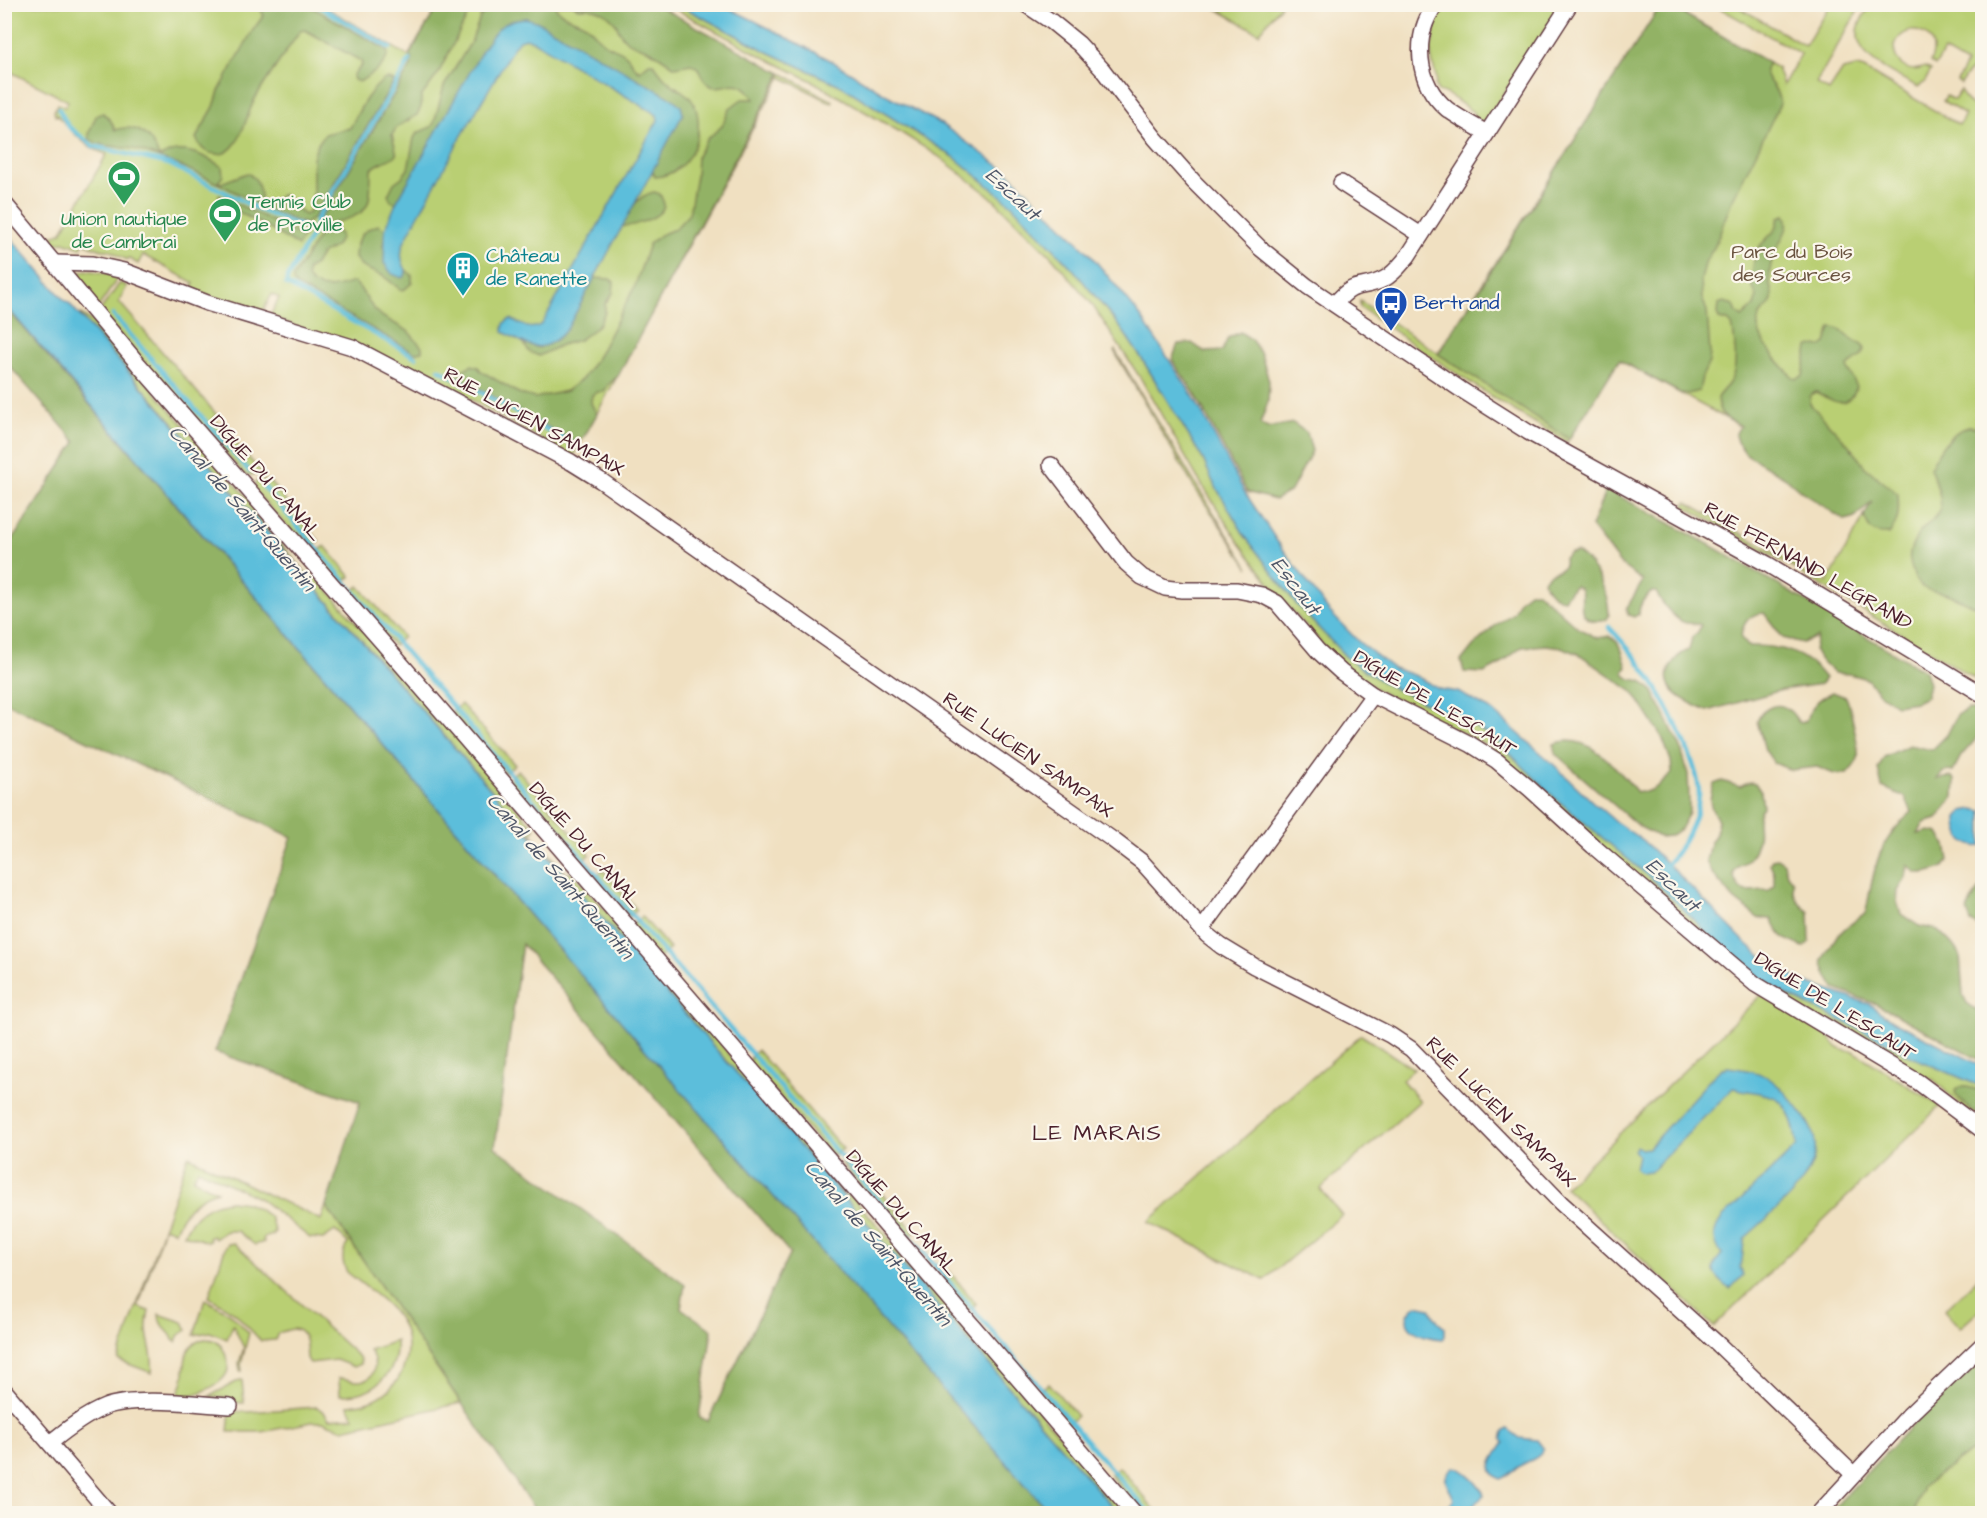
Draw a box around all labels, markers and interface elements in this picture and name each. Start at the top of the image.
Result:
sports icon: Union nautique de Cambrai [106,159,142,206]
water label: Escaut [979,161,1049,229]
place label: Tennis Club de Proville [248,188,351,239]
sports icon: Tennis Club de Proville [207,196,243,243]
place label: Union nautique de Cambrai [61,205,187,256]
park label: Parc du Bois des Sources [1731,238,1853,289]
place label: Château de Ranette [486,242,588,293]
building icon: Château de Ranette [445,250,481,297]
bus stop icon: Bertrand [1373,285,1409,332]
place label: Bertrand [1414,289,1500,317]
street label: RUE LUCIEN SAMPAIX [439,361,629,483]
street label: DIGUE DU CANAL [203,409,329,547]
water label: Canal de Saint-Quentin [162,419,323,598]
street label: RUE FERNAND LEGRAND [1699,495,1917,637]
water label: Escaut [1264,551,1329,623]
street label: DIGUE DE L'ESCAUT [1348,643,1522,763]
street label: RUE LUCIEN SAMPAIX [937,685,1119,825]
street label: DIGUE DU CANAL [522,776,648,914]
water label: Canal de Saint-Quentin [480,787,641,966]
water label: Escaut [1639,852,1709,920]
street label: DIGUE DE L'ESCAUT [1749,945,1922,1067]
street label: RUE LUCIEN SAMPAIX [1419,1030,1583,1194]
district label: LE MARAIS [1032,1118,1162,1149]
street label: DIGUE DU CANAL [839,1144,965,1282]
water label: Canal de Saint-Quentin [798,1154,959,1333]

